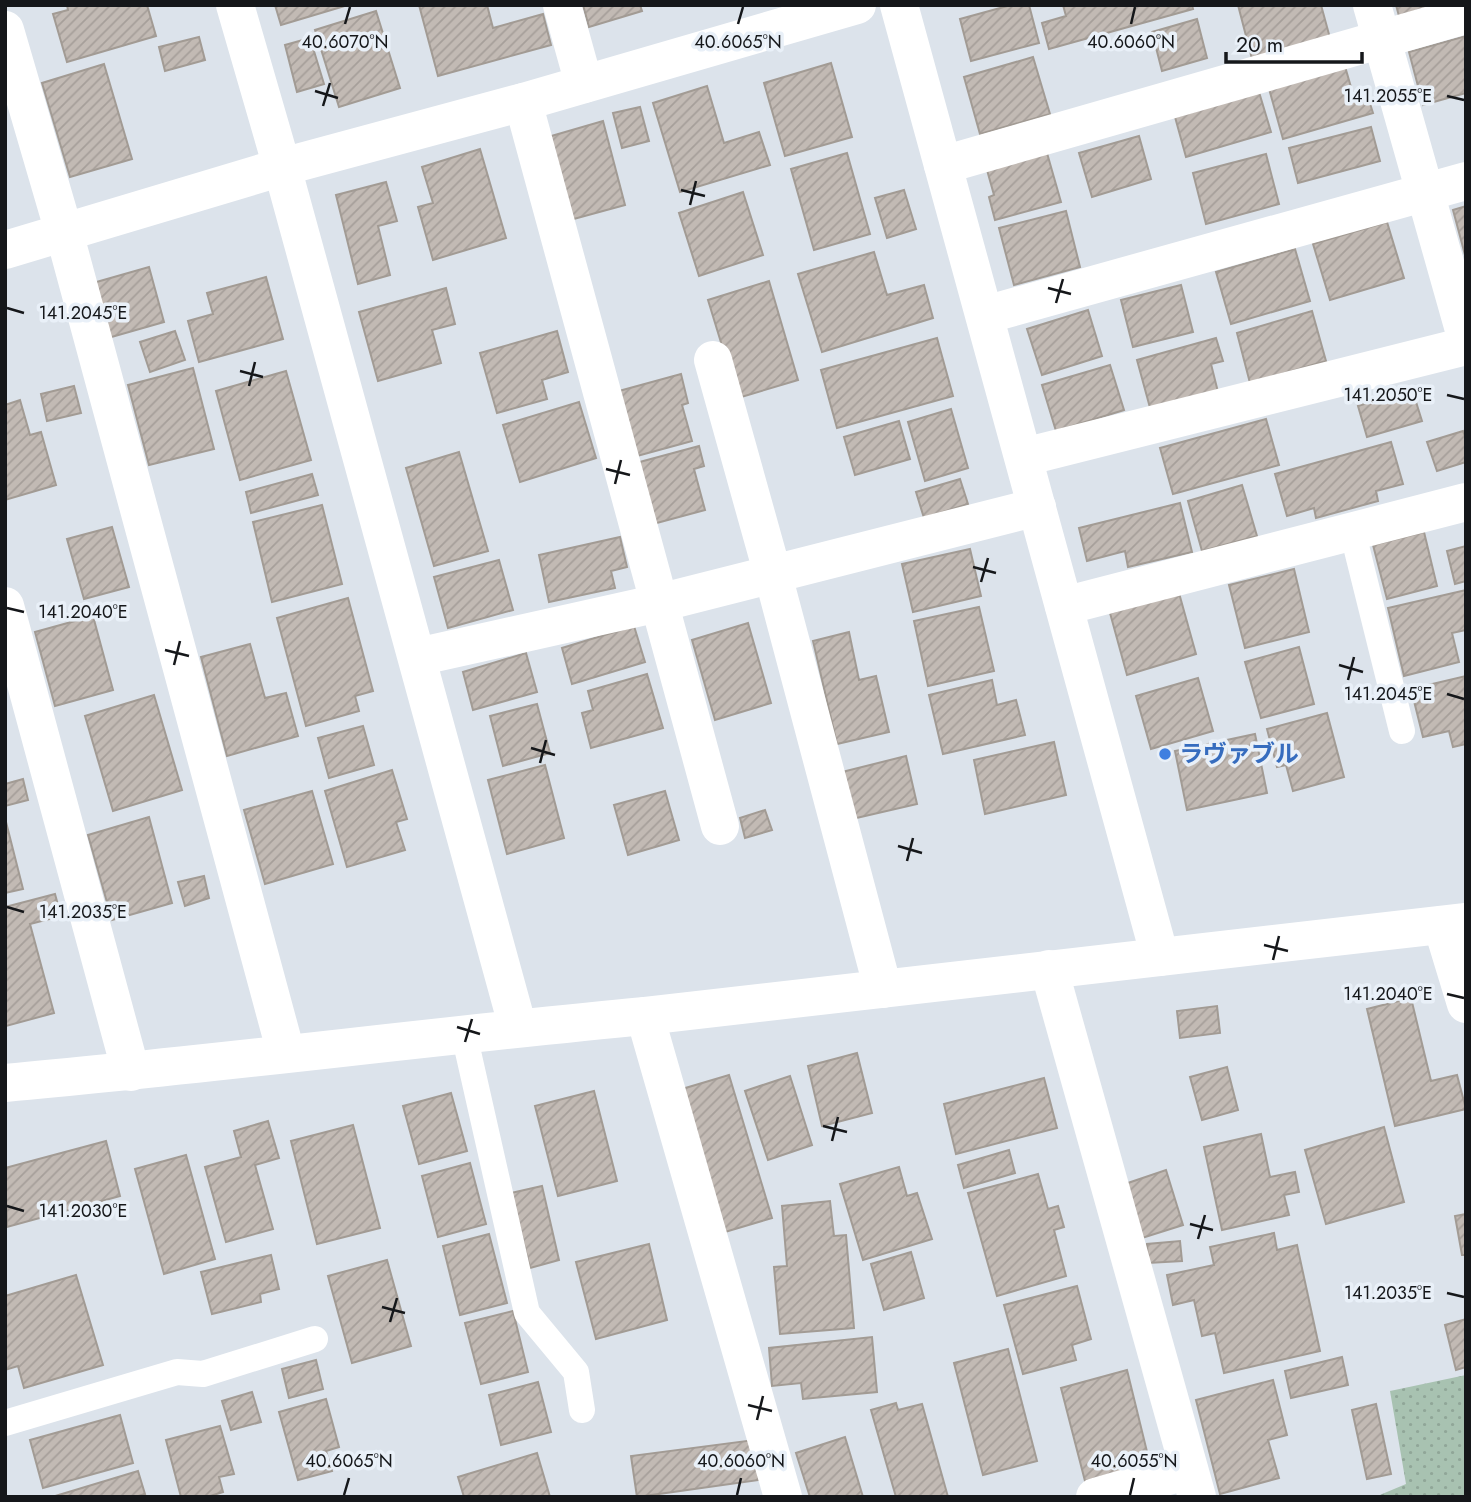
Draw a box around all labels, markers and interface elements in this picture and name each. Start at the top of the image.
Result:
scale bar [1226,21,1362,65]
text: 40.6070°N [301,29,389,55]
text: 40.6065°N [694,29,782,55]
text: 40.6060°N [1087,29,1175,55]
text: 20 m [1236,30,1283,60]
text: 141.2055°E [1344,83,1432,109]
text: 141.2045°E [39,300,127,326]
text: 141.2050°E [1344,382,1433,408]
text: 141.2040°E [38,599,128,625]
text: 141.2045°E [1344,681,1432,707]
place label: ラヴァブル [1179,736,1299,771]
marker: ラヴァブル [1157,746,1173,762]
text: 141.2035°E [39,899,127,925]
text: 141.2040°E [1343,981,1433,1007]
text: 141.2030°E [39,1198,127,1224]
text: 141.2035°E [1344,1280,1432,1306]
text: 40.6065°N [305,1448,393,1474]
text: 40.6060°N [697,1448,785,1474]
text: 40.6055°N [1090,1448,1178,1474]

